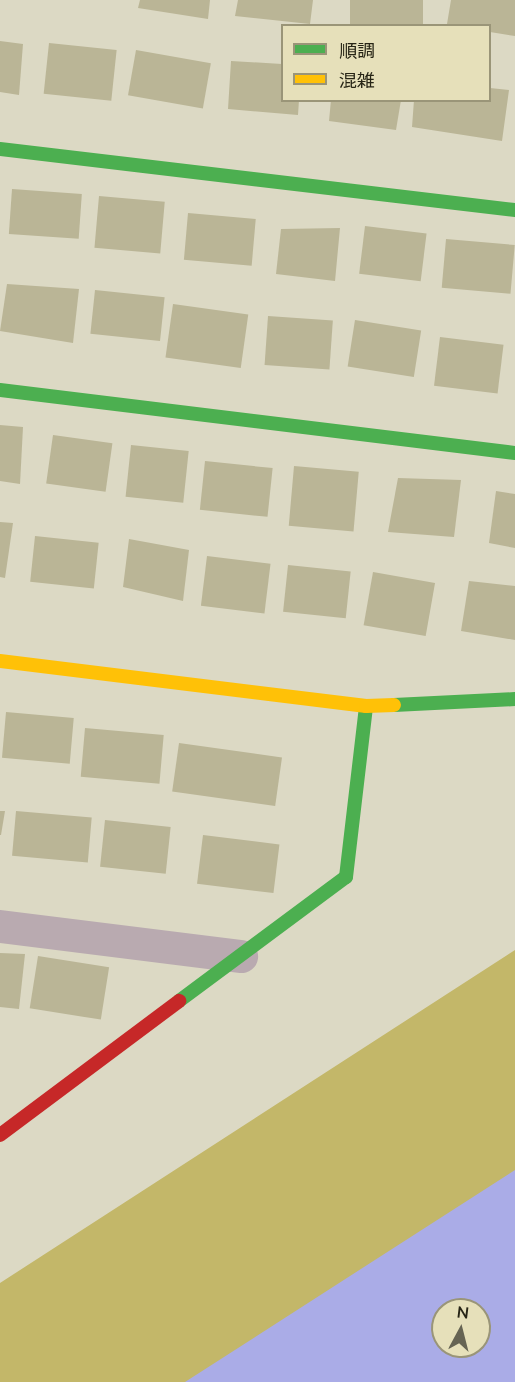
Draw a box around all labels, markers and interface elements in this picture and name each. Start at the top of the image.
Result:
legend [281,24,491,102]
text: 順調 [339,39,375,62]
text: 混雑 [339,69,375,92]
north arrow [431,1298,491,1358]
text: N [456,1301,470,1323]

